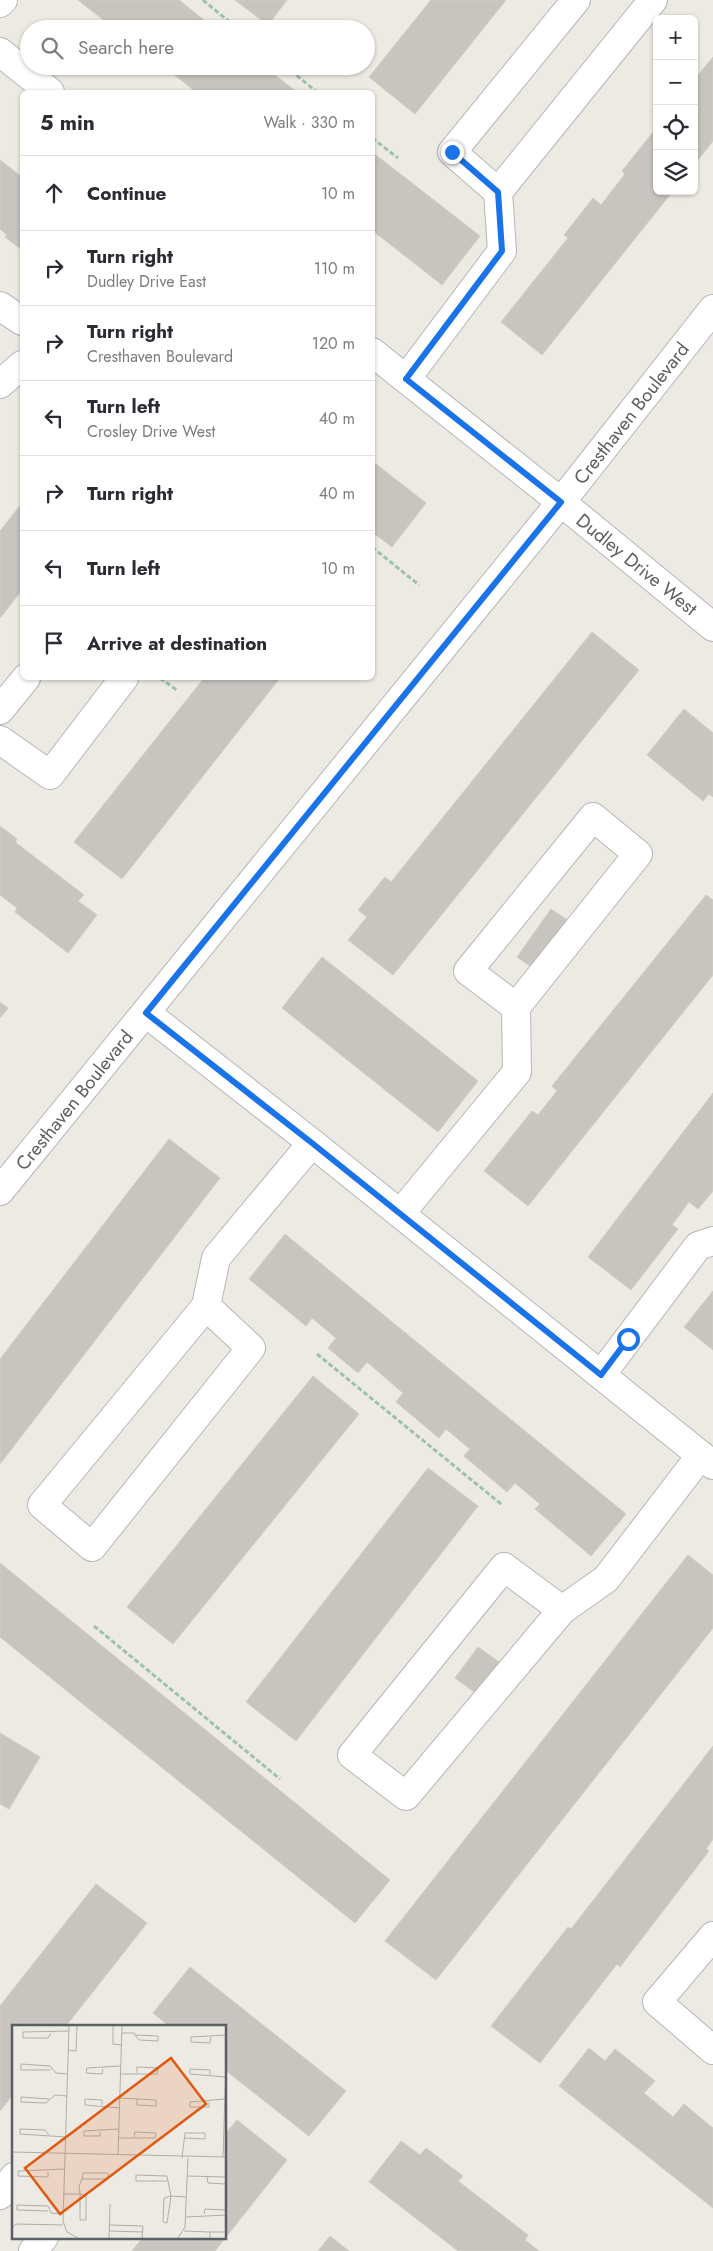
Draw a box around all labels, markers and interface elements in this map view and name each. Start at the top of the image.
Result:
map controls [653,15,698,195]
button: + [653,15,698,60]
search box [20,20,375,75]
icon: search [38,34,66,62]
text: Search here [78,34,174,61]
button: − [653,60,698,105]
button: locate [653,105,698,150]
text: 5 min [40,108,95,138]
text: Walk · 330 m [264,111,355,134]
route end [441,141,464,164]
button: layers [653,150,698,195]
icon: ahead [40,179,68,207]
text: Continue [87,180,166,207]
text: 10 m [321,182,355,205]
text: Turn right [87,243,173,270]
icon: right [40,254,68,282]
text: 110 m [314,257,355,280]
text: Dudley Drive East [87,270,206,293]
text: Turn right [87,318,173,345]
icon: right [40,329,68,357]
text: 120 m [312,332,355,355]
street label: Cresthaven Boulevard [567,337,695,490]
text: Cresthaven Boulevard [87,345,233,368]
text: Turn left [87,393,160,420]
icon: left [40,404,68,432]
text: 40 m [319,407,355,430]
text: Crosley Drive West [87,420,215,443]
icon: right [40,479,68,507]
text: Turn right [87,480,173,507]
text: 40 m [319,482,355,505]
street label: Dudley Drive West [570,507,703,622]
icon: left [40,554,68,582]
text: Turn left [87,555,160,582]
text: 10 m [321,557,355,580]
icon: arrive [40,629,68,657]
text: Arrive at destination [87,630,267,657]
street label: Cresthaven Boulevard [9,1024,139,1176]
route start [617,1328,640,1351]
inset map [12,2025,226,2238]

